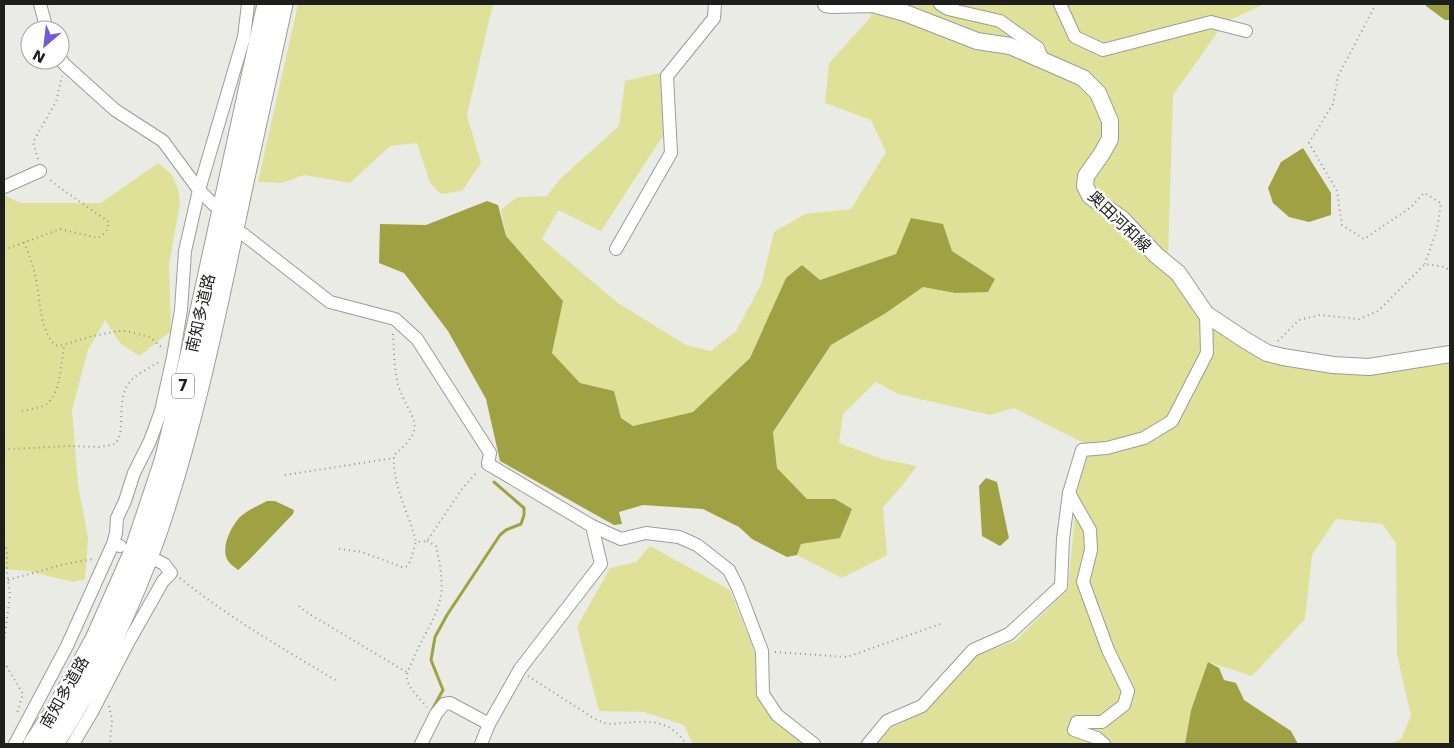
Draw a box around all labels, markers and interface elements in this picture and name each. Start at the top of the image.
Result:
north arrow [20,20,70,70]
text: N [30,47,48,66]
street label: 奥田河和線 [1084,187,1155,256]
street label: 南知多道路 [182,272,219,354]
road number: 7 [172,374,194,398]
street label: 南知多道路 [36,653,93,732]

